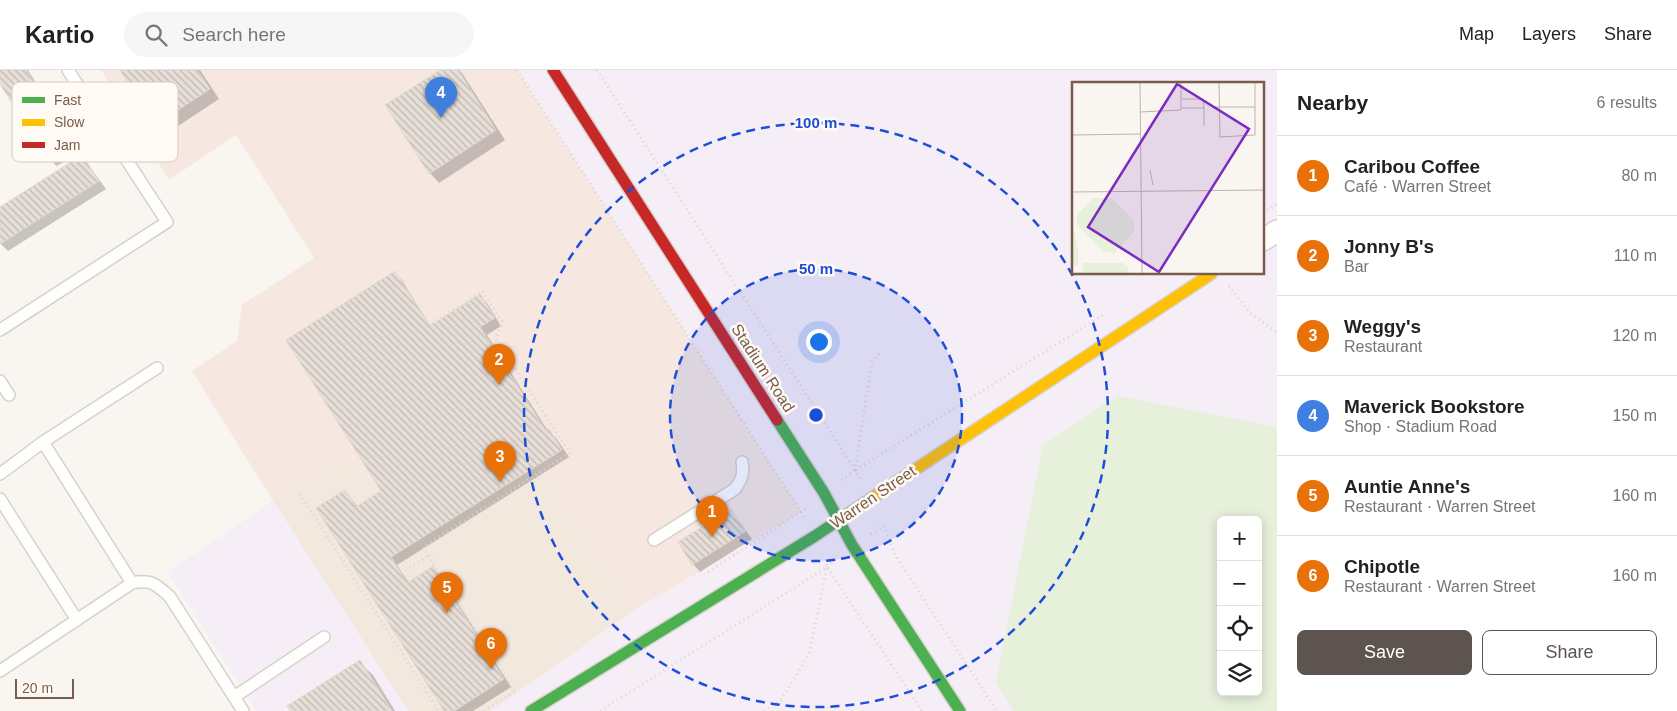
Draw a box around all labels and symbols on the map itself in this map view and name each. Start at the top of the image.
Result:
pin: 4 [425,77,457,118]
legend [12,82,178,162]
inset map [1072,82,1264,275]
text: Fast [54,92,81,108]
text: Slow [54,114,85,130]
text: 100 m [795,114,837,131]
text: Jam [54,137,80,153]
text: 50 m [799,260,833,277]
street label: Stadium Road [728,321,798,415]
your location [806,329,832,355]
pin: 2 [483,344,515,385]
centre of rings [807,406,825,424]
pin: 3 [484,441,516,482]
street label: Warren Street [827,462,919,532]
pin: 1 [696,496,728,537]
pin: 5 [431,572,463,613]
pin: 6 [475,628,507,669]
scale bar [15,676,74,699]

